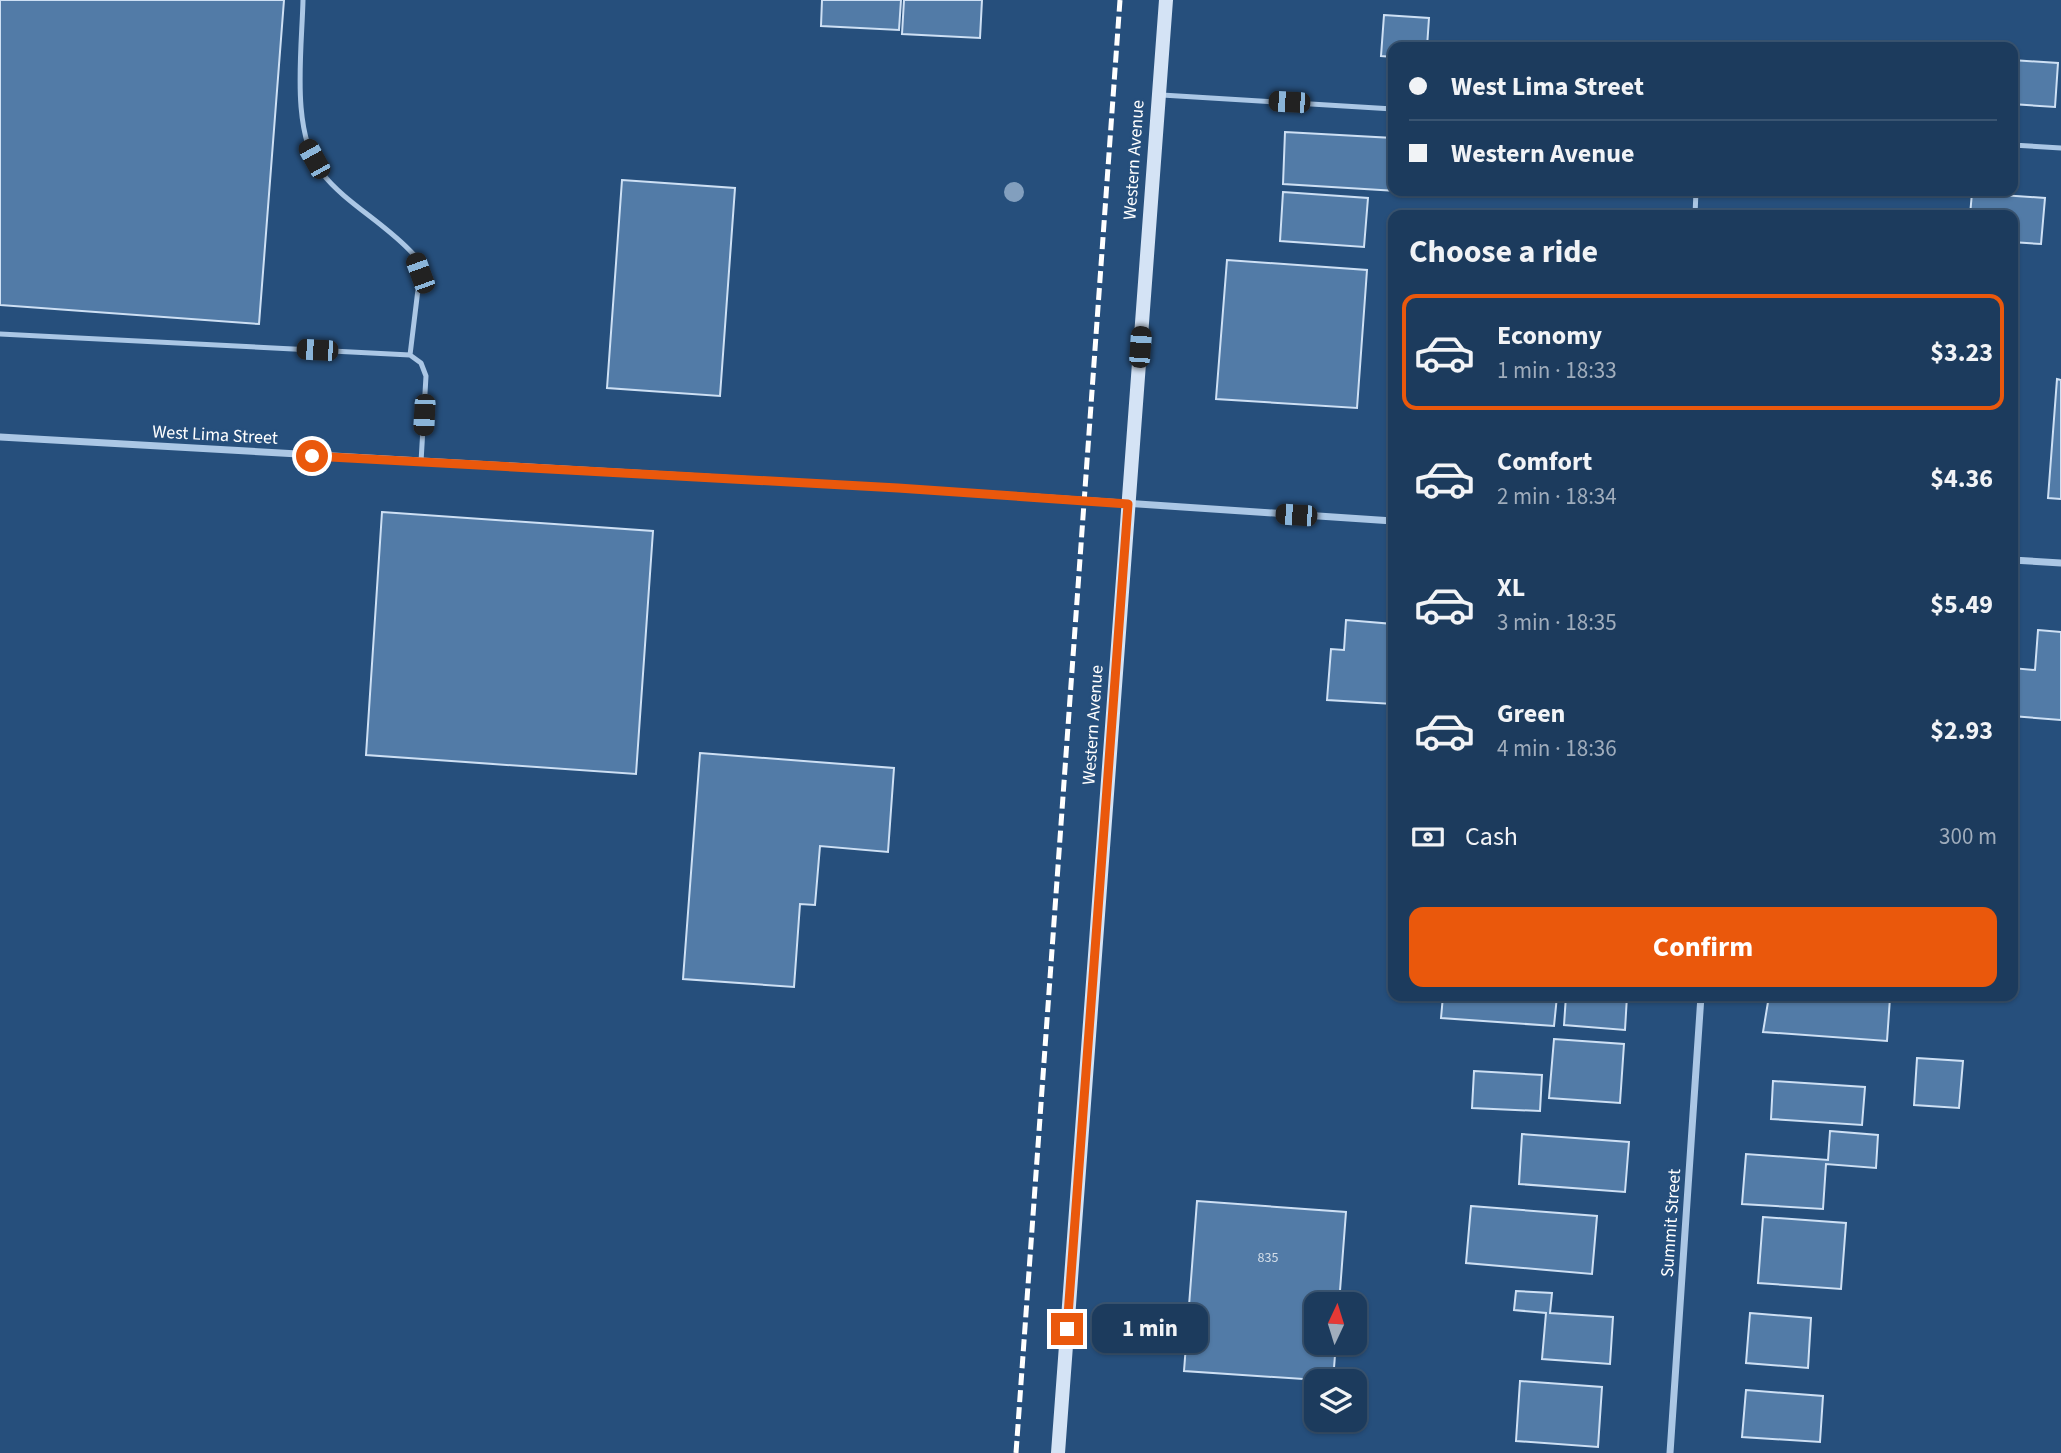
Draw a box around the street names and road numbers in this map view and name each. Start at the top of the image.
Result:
street label: Western Avenue [1117,99,1151,221]
street label: West Lima Street [152,419,278,451]
street label: Western Avenue [1076,664,1110,786]
street label: Summit Street [1655,1168,1687,1278]

